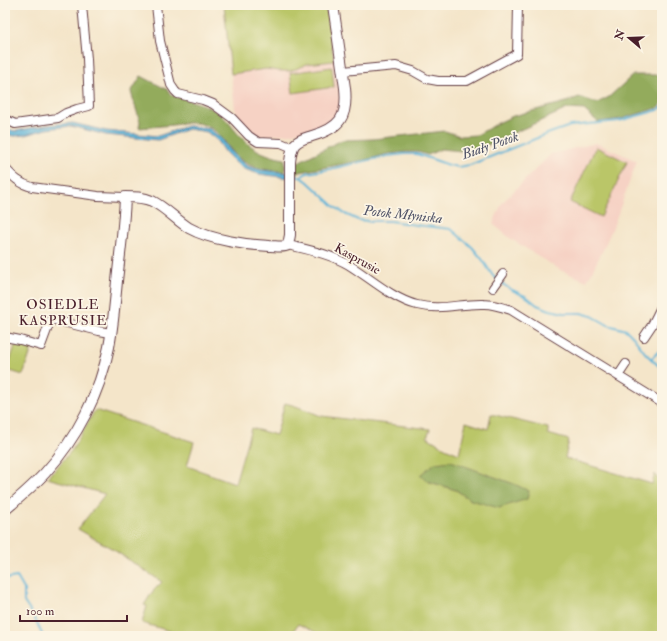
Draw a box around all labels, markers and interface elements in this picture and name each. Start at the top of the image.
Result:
north arrow [609,18,649,58]
text: N [612,27,628,43]
water label: Biały Potok [459,128,521,163]
water label: Potok Młyniska [361,202,444,227]
street label: Kasprusie [331,240,384,279]
district label: OSIEDLE KASPRUSIE [19,296,107,329]
scale bar [20,597,127,623]
text: 100 m [26,604,55,619]

